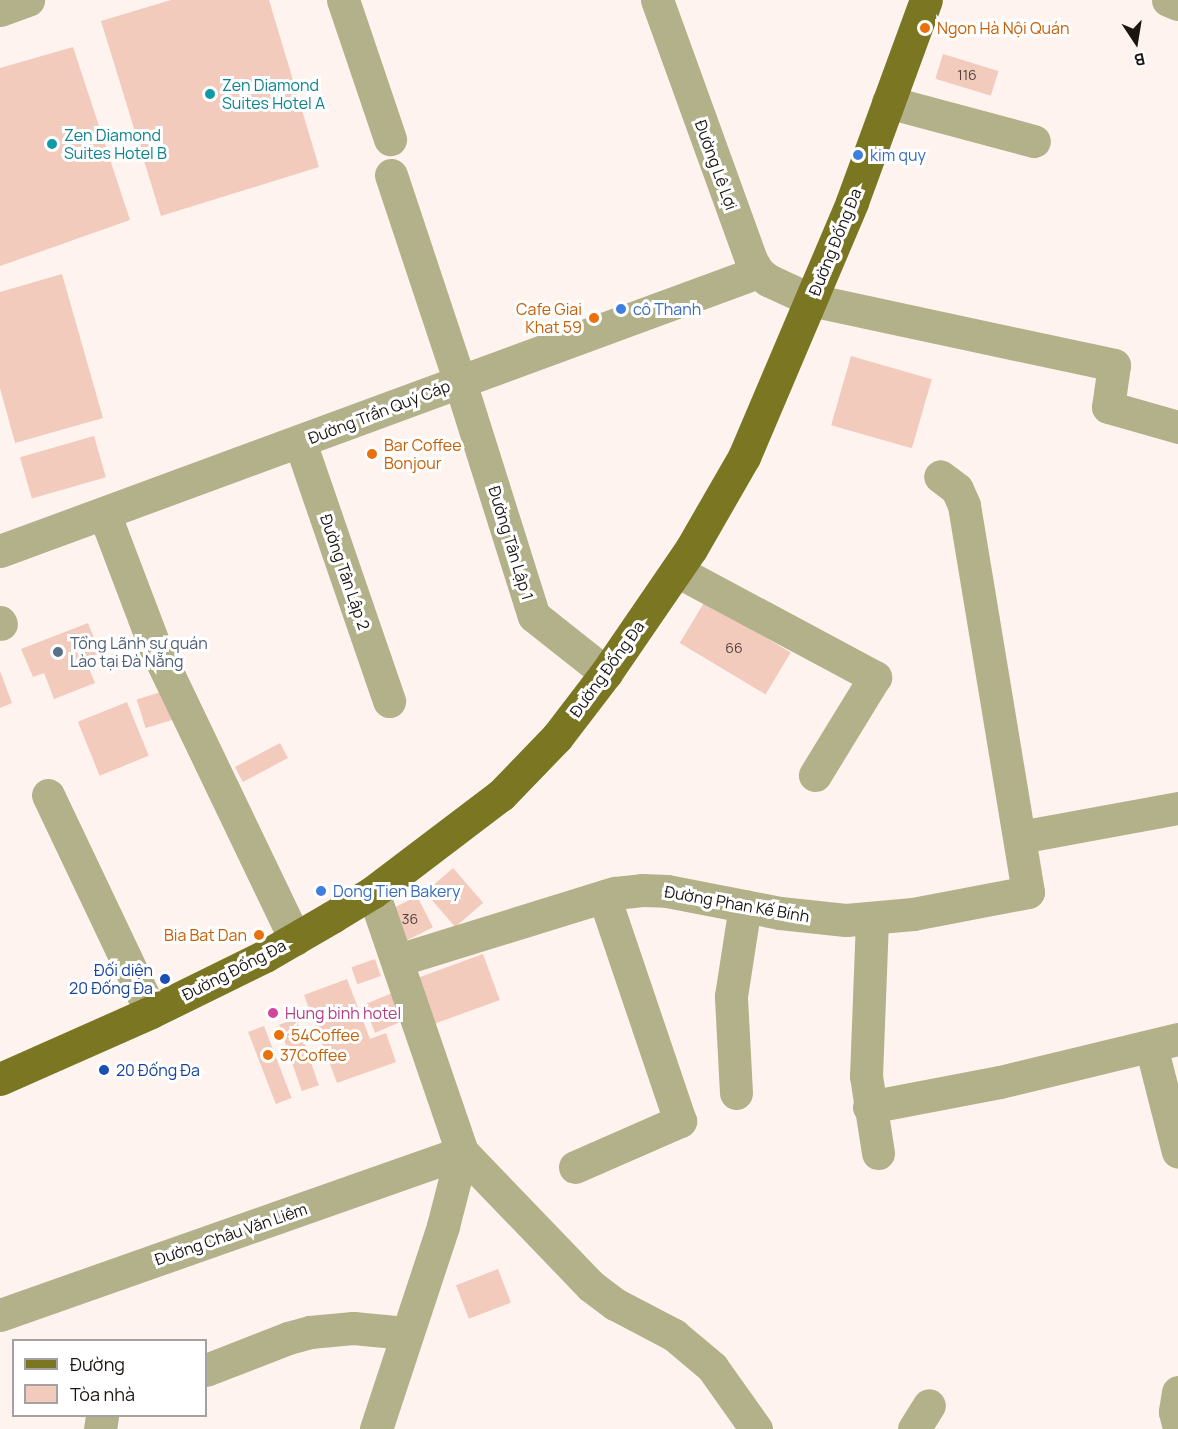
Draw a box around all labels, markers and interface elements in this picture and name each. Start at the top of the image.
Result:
north arrow [1106,12,1166,72]
place label: Ngon Hà Nội Quán [937,18,1069,38]
marker: Ngon Hà Nội Quán [918,21,932,35]
text: B [1133,48,1147,71]
house number: 116 [957,67,977,83]
place label: Zen Diamond Suites Hotel A [222,75,325,113]
marker: Zen Diamond Suites Hotel A [203,87,217,101]
street label: Đường Lê Lợi [691,117,741,213]
place label: Zen Diamond Suites Hotel B [64,125,167,163]
marker: Zen Diamond Suites Hotel B [45,137,59,151]
place label: kim quy [870,145,926,165]
marker: kim quy [851,148,865,162]
street label: Đường Đống Đa [805,186,865,298]
place label: Cafe Giai Khat 59 [516,299,582,337]
place label: cô Thanh [633,299,701,319]
marker: cô Thanh [614,302,628,316]
marker: Cafe Giai Khat 59 [587,311,601,325]
street label: Đường Trần Quý Cáp [305,376,453,448]
place label: Bar Coffee Bonjour [384,435,462,473]
marker: Bar Coffee Bonjour [365,447,379,461]
street label: Đường Tân Lập 1 [485,484,537,602]
street label: Đường Tân Lập 2 [316,512,374,632]
street label: Đường Đống Đa [566,617,648,721]
place label: Tổng Lãnh sự quán Lào tại Đà Nẵng [70,633,208,671]
house number: 66 [725,640,743,656]
marker: Tổng Lãnh sự quán Lào tại Đà Nẵng [51,645,65,659]
place label: Dong Tien Bakery [333,881,460,901]
street label: Đường Phan Kế Bính [663,882,811,926]
marker: Dong Tien Bakery [314,884,328,898]
house number: 36 [402,911,418,927]
place label: Bia Bat Dan [164,925,247,945]
marker: Bia Bat Dan [252,928,266,942]
street label: Đường Đống Đa [179,936,289,1004]
place label: Đối diện 20 Đống Đa [69,960,153,998]
marker: Đối diện 20 Đống Đa [158,972,172,986]
place label: Hung binh hotel [285,1003,401,1023]
marker: Hung binh hotel [266,1006,280,1020]
place label: 54Coffee [291,1025,360,1045]
marker: 54Coffee [272,1028,286,1042]
place label: 37Coffee [280,1045,347,1065]
marker: 37Coffee [261,1048,275,1062]
place label: 20 Đống Đa [116,1060,200,1080]
marker: 20 Đống Đa [97,1063,111,1077]
street label: Đường Châu Văn Liêm [152,1199,310,1269]
legend [12,1339,207,1417]
text: Đường [70,1352,125,1376]
text: Tòa nhà [70,1382,135,1406]

